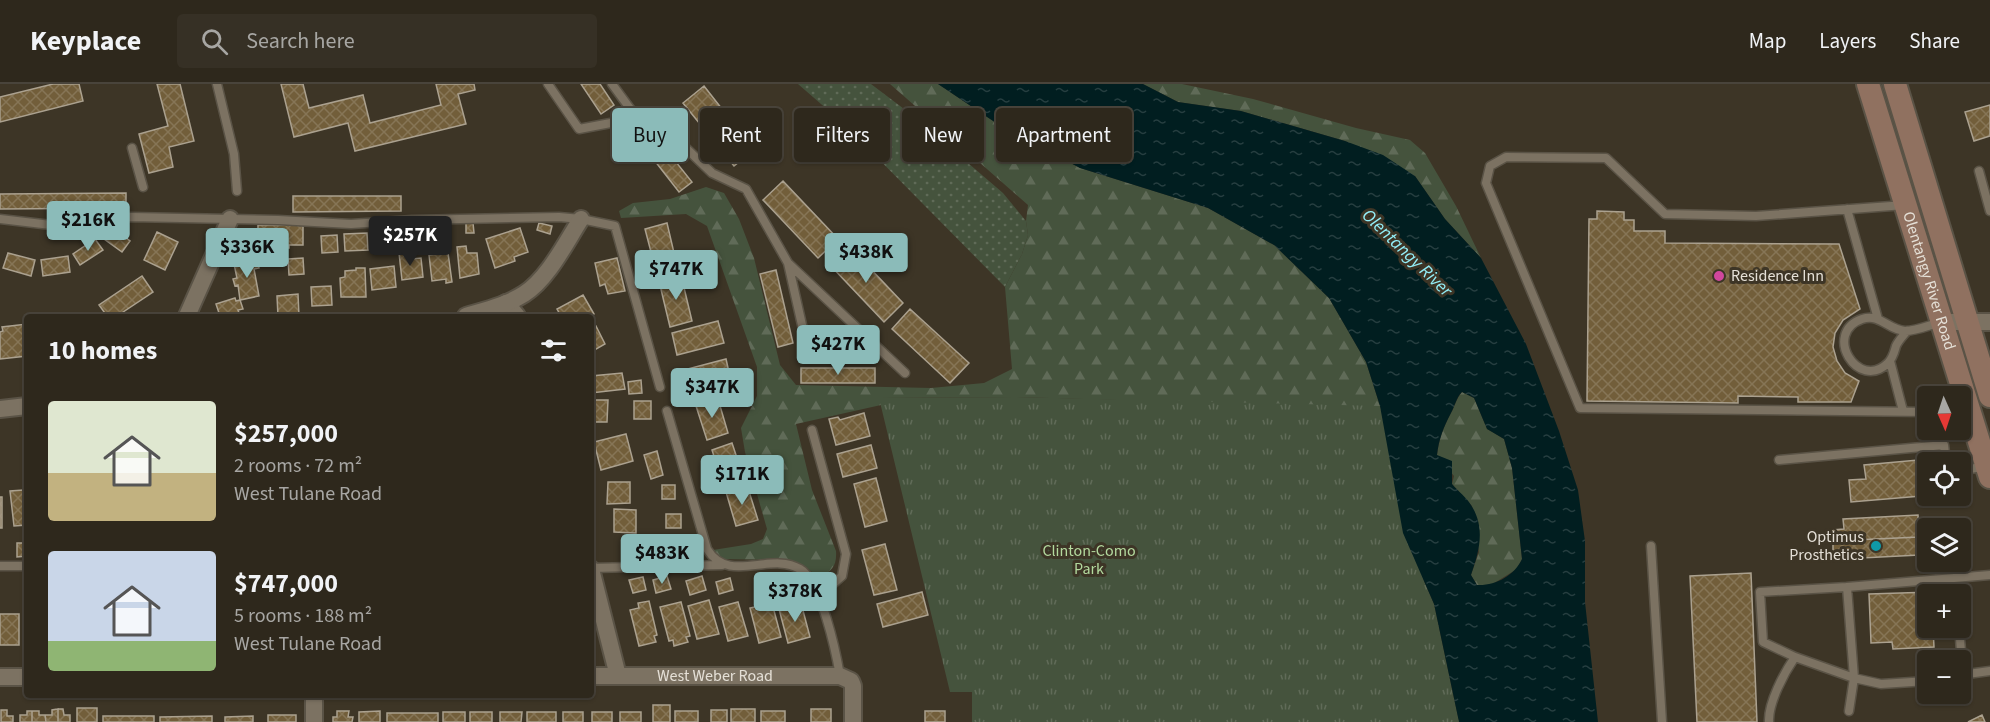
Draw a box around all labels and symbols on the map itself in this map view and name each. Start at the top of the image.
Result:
pin: $216K [46,201,130,252]
water label: Olentangy River [1356,203,1458,303]
street label: Olentangy River Road [1897,209,1961,353]
pin: $257K [368,216,452,267]
pin: $336K [205,228,289,279]
pin: $438K [824,233,908,284]
pin: $747K [634,250,718,301]
place label: Residence Inn [1731,265,1824,287]
marker: Residence Inn [1712,269,1726,283]
pin: $427K [796,325,880,376]
pin: $347K [670,368,754,419]
north arrow [1917,386,1971,440]
pin: $171K [700,455,784,506]
place label: Optimus Prosthetics [1789,526,1864,566]
pin: $483K [620,534,704,585]
marker: Optimus Prosthetics [1869,539,1883,553]
park label: Clinton-Como Park [1042,540,1136,580]
pin: $378K [753,572,837,623]
street label: West Weber Road [657,665,773,687]

